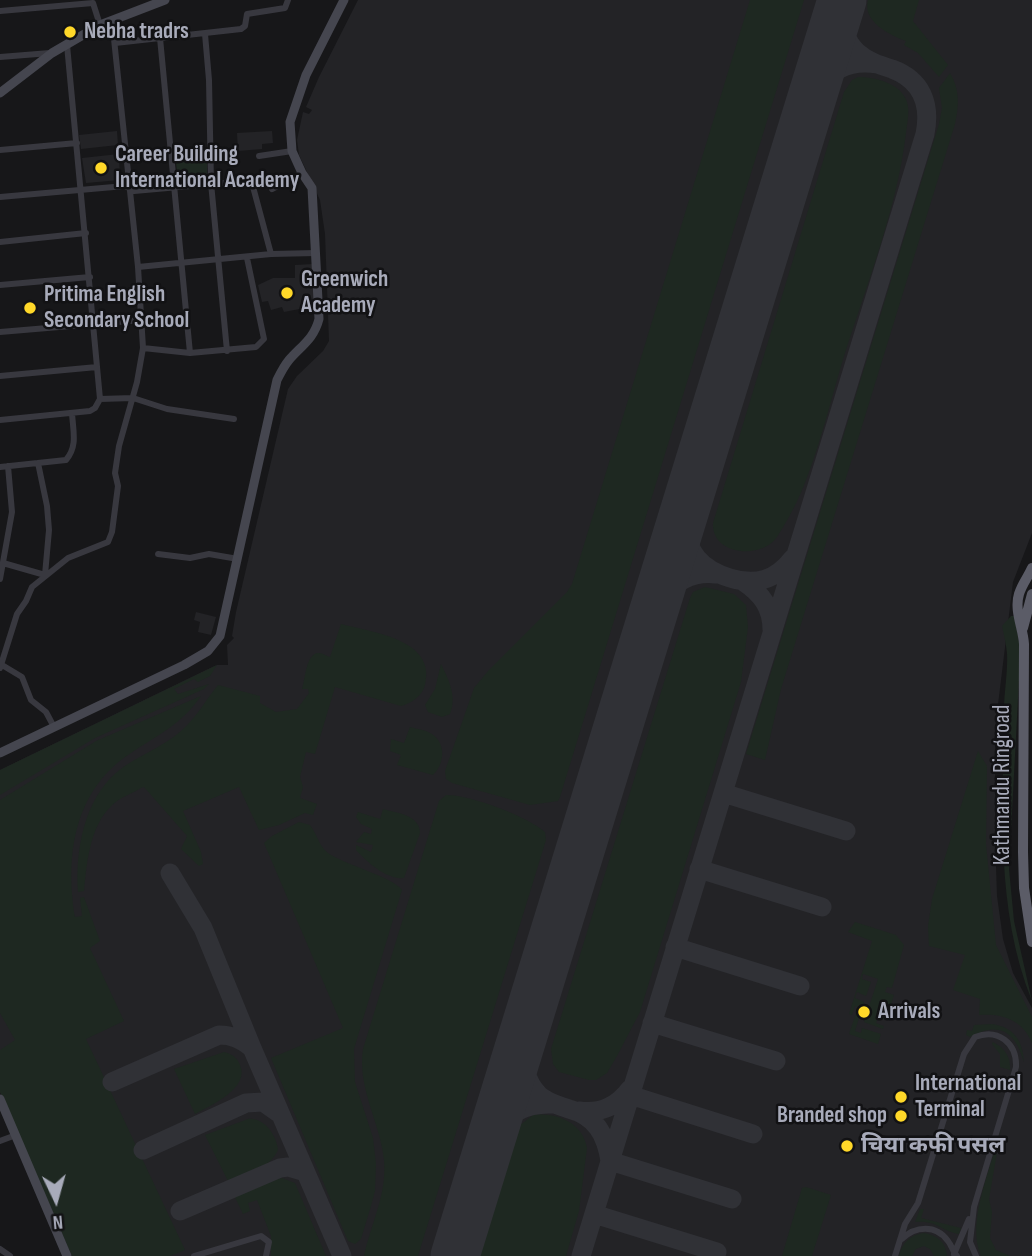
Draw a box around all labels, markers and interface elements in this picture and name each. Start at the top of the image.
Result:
place label: Nebha tradrs [84,18,189,46]
marker: Nebha tradrs [62,24,78,40]
place label: Career Building International Academy [115,141,299,195]
marker: Career Building International Academy [93,160,109,176]
place label: Greenwich Academy [301,266,388,320]
place label: Pritima English Secondary School [44,281,189,335]
marker: Greenwich Academy [279,285,295,301]
marker: Pritima English Secondary School [22,300,38,316]
street label: Kathmandu Ringroad [989,705,1017,865]
place label: Arrivals [878,998,940,1026]
marker: Arrivals [856,1004,872,1020]
place label: International Terminal [915,1070,1021,1124]
marker: International Terminal [893,1089,909,1105]
place label: Branded shop [777,1102,887,1130]
marker: Branded shop [893,1108,909,1124]
place label: चिया कफी पसल [861,1132,1005,1160]
marker: चिया कफी पसल [839,1138,855,1154]
north arrow [21,1165,91,1235]
text: N [52,1210,64,1233]

